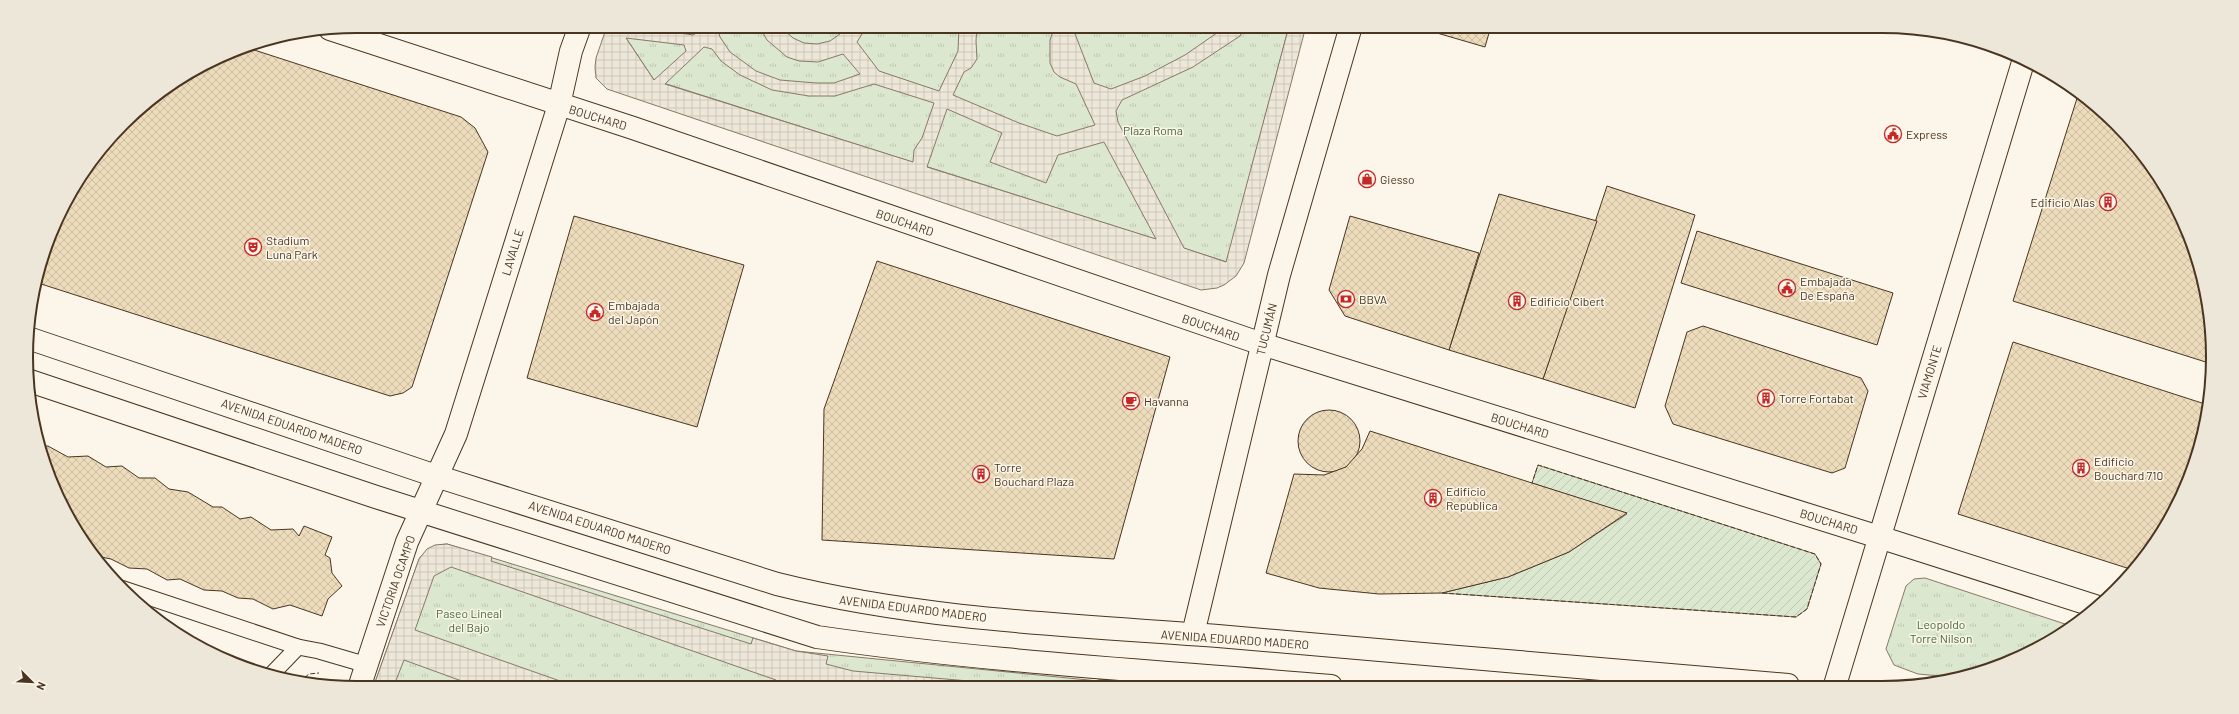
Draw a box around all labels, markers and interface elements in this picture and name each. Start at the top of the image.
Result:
street label: BOUCHARD [567,102,629,132]
park label: Plaza Roma [1123,123,1183,137]
public building icon: Express [1883,124,1903,144]
place label: Express [1906,127,1948,141]
shop icon: Giesso [1357,169,1377,189]
place label: Giesso [1380,172,1415,186]
building icon: Edificio Alas [2098,192,2118,212]
place label: Edificio Alas [2031,195,2095,209]
street label: BOUCHARD [874,206,936,238]
street label: LAVALLE [498,227,526,277]
place label: Stadium Luna Park [266,233,318,261]
theatre icon: Stadium Luna Park [243,237,263,257]
place label: Embajada De España [1800,274,1855,302]
public building icon: Embajada De España [1777,278,1797,298]
bank icon: BBVA [1336,289,1356,309]
building icon: Edificio Cibert [1507,291,1527,311]
place label: BBVA [1359,292,1387,306]
place label: Edificio Cibert [1530,294,1605,308]
place label: Embajada del Japón [608,298,660,326]
street label: TUCUMÁN [1253,301,1279,357]
public building icon: Embajada del Japón [585,302,605,322]
street label: BOUCHARD [1180,311,1242,343]
street label: VIAMONTE [1914,343,1944,401]
building icon: Torre Fortabat [1756,388,1776,408]
cafe icon: Havanna [1121,391,1141,411]
place label: Torre Fortabat [1779,391,1854,405]
place label: Havanna [1144,394,1189,408]
street label: AVENIDA EDUARDO MADERO [220,395,364,457]
street label: BOUCHARD [1489,410,1551,440]
place label: Edificio Bouchard 710 [2094,454,2163,482]
building icon: Edificio Bouchard 710 [2071,458,2091,478]
place label: Torre Bouchard Plaza [994,460,1074,488]
building icon: Torre Bouchard Plaza [971,464,991,484]
place label: Edificio República [1446,484,1498,512]
building icon: Edificio República [1423,488,1443,508]
street label: AVENIDA EDUARDO MADERO [527,497,673,557]
street label: BOUCHARD [1798,506,1860,536]
street label: VICTORIA OCAMPO [373,533,417,629]
street label: AVENIDA EDUARDO MADERO [838,592,988,624]
park label: Paseo Lineal del Bajo [436,606,502,634]
park label: Leopoldo Torre Nilson [1910,617,1972,645]
street label: AVENIDA EDUARDO MADERO [1160,627,1310,651]
north arrow [12,662,52,702]
text: N [34,680,49,692]

